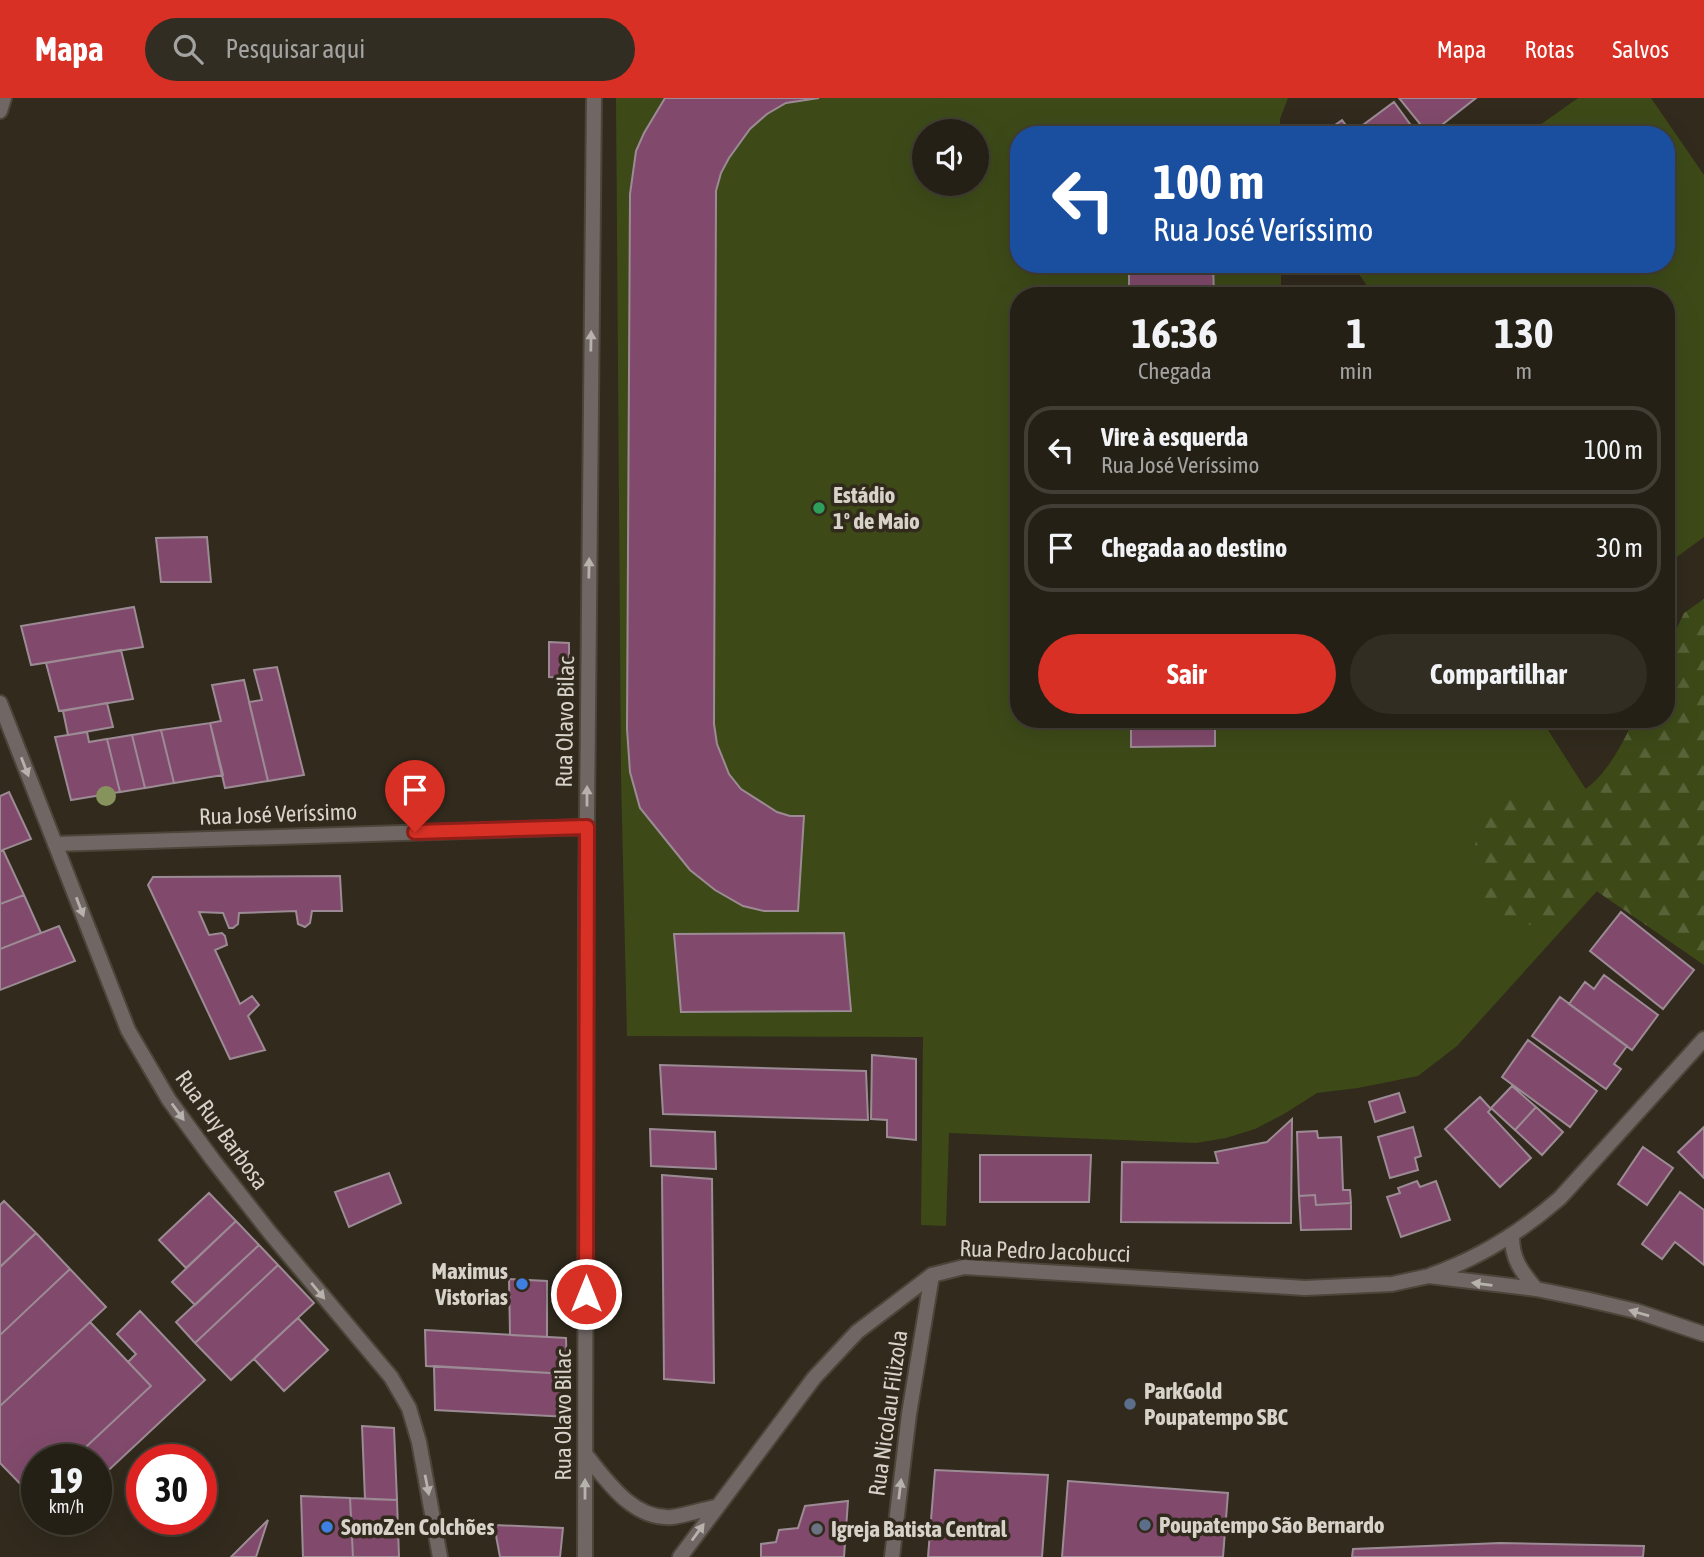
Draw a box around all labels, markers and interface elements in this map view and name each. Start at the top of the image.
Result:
search box [145,18,635,81]
text: Mapa [35,30,103,68]
icon: search [169,30,207,68]
text: Pesquisar aqui [225,34,365,64]
text: Mapa [1437,36,1486,63]
text: Rotas [1524,36,1574,63]
text: Salvos [1612,36,1669,63]
map controls [912,119,989,196]
button: sound [912,119,989,196]
text: 100 m [1153,153,1264,209]
icon: left [1038,154,1129,245]
text: Rua José Veríssimo [1153,211,1373,248]
text: 16:36 [1132,309,1218,357]
text: 1 [1346,309,1366,357]
text: 130 [1494,309,1553,357]
one-way arrow [586,330,597,352]
text: Chegada [1138,358,1212,384]
text: min [1340,358,1373,384]
text: m [1516,358,1532,384]
text: Vire à esquerda [1101,422,1248,452]
icon: left [1042,431,1080,469]
text: 100 m [1584,435,1643,465]
text: Rua José Veríssimo [1101,452,1259,478]
place label: Estádio 1º de Maio [833,482,920,534]
marker: Estádio 1º de Maio [811,500,827,516]
icon: arrive [1042,529,1080,567]
text: Chegada ao destino [1101,533,1287,563]
text: 30 m [1596,533,1643,563]
one-way arrow [583,557,595,579]
button: Sair [1038,634,1336,714]
button: Compartilhar [1350,634,1647,714]
street label: Rua Olavo Bilac [551,656,579,788]
one-way arrow [19,757,30,778]
pin [385,760,445,832]
icon: arrive [396,771,434,809]
one-way arrow [581,785,593,807]
street label: Rua José Veríssimo [198,798,358,830]
one-way arrow [74,897,85,918]
street label: Rua Ruy Barbosa [170,1065,274,1195]
one-way arrow [171,1103,185,1121]
street label: Rua Pedro Jacobucci [959,1235,1131,1267]
position arrow [549,1257,623,1331]
place label: Maximus Vistorias [432,1258,508,1310]
marker: Maximus Vistorias [514,1276,530,1292]
one-way arrow [1471,1278,1493,1289]
one-way arrow [310,1282,325,1299]
one-way arrow [1629,1307,1650,1317]
street label: Rua Nicolau Filizola [863,1328,913,1498]
street label: Rua Olavo Bilac [550,1349,576,1481]
place label: ParkGold Poupatempo SBC [1144,1378,1288,1430]
marker: ParkGold Poupatempo SBC [1122,1396,1138,1412]
speed limit sign: 30 [126,1444,217,1535]
text: 19 [50,1460,83,1500]
one-way arrow [422,1474,433,1496]
one-way arrow [579,1478,591,1500]
one-way arrow [895,1478,906,1500]
text: km/h [49,1496,84,1517]
place label: Poupatempo São Bernardo [1159,1512,1385,1538]
place label: SonoZen Colchões [341,1514,495,1540]
place label: Igreja Batista Central [831,1516,1008,1542]
marker: Poupatempo São Bernardo [1137,1517,1153,1533]
marker: SonoZen Colchões [319,1519,335,1535]
marker: Igreja Batista Central [809,1521,825,1537]
one-way arrow [691,1523,705,1541]

